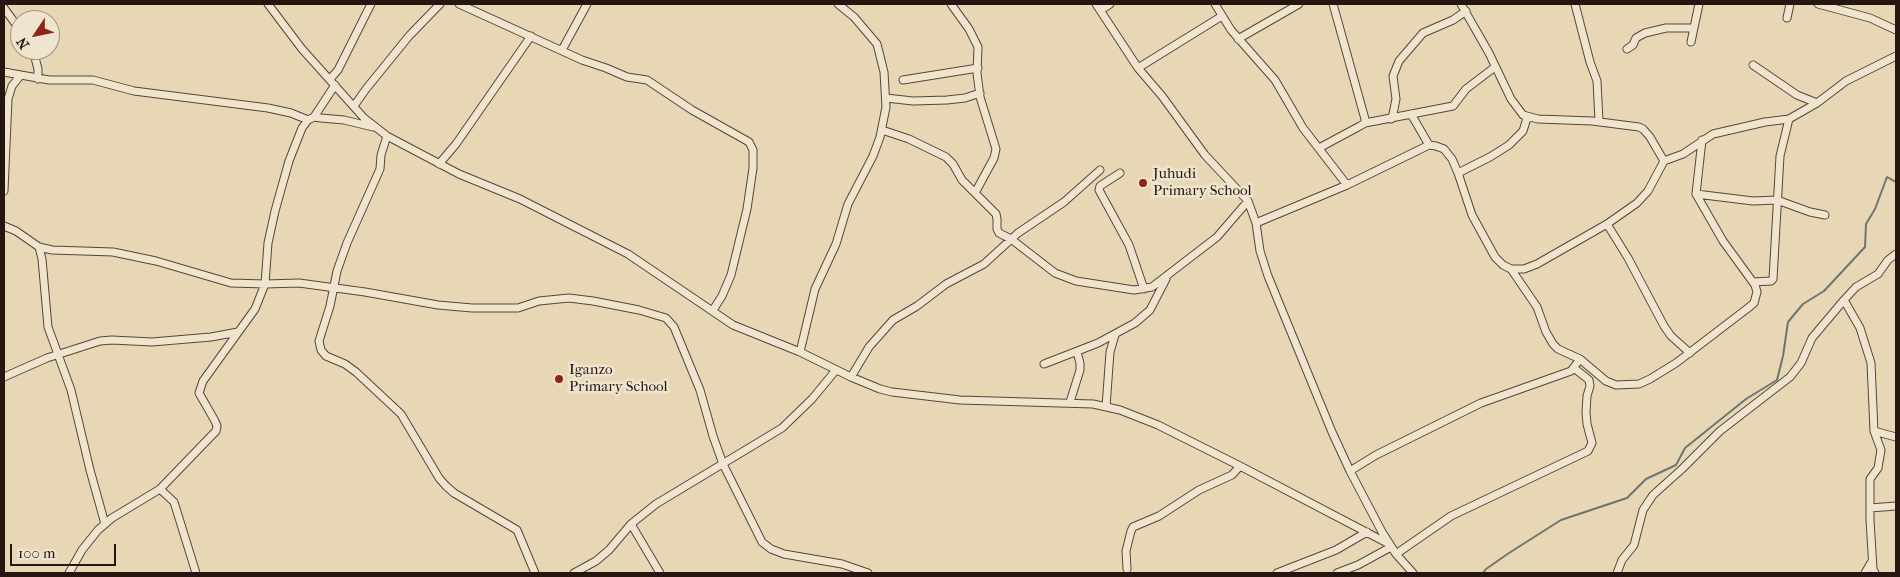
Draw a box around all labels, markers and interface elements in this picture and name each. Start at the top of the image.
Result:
north arrow [10,10,60,60]
text: N [13,34,33,52]
place label: Juhudi Primary School [1153,165,1252,200]
marker: Juhudi Primary School [1137,177,1149,189]
place label: Iganzo Primary School [569,361,668,396]
marker: Iganzo Primary School [553,373,565,385]
scale bar [12,534,119,566]
text: 100 m [18,544,56,562]

